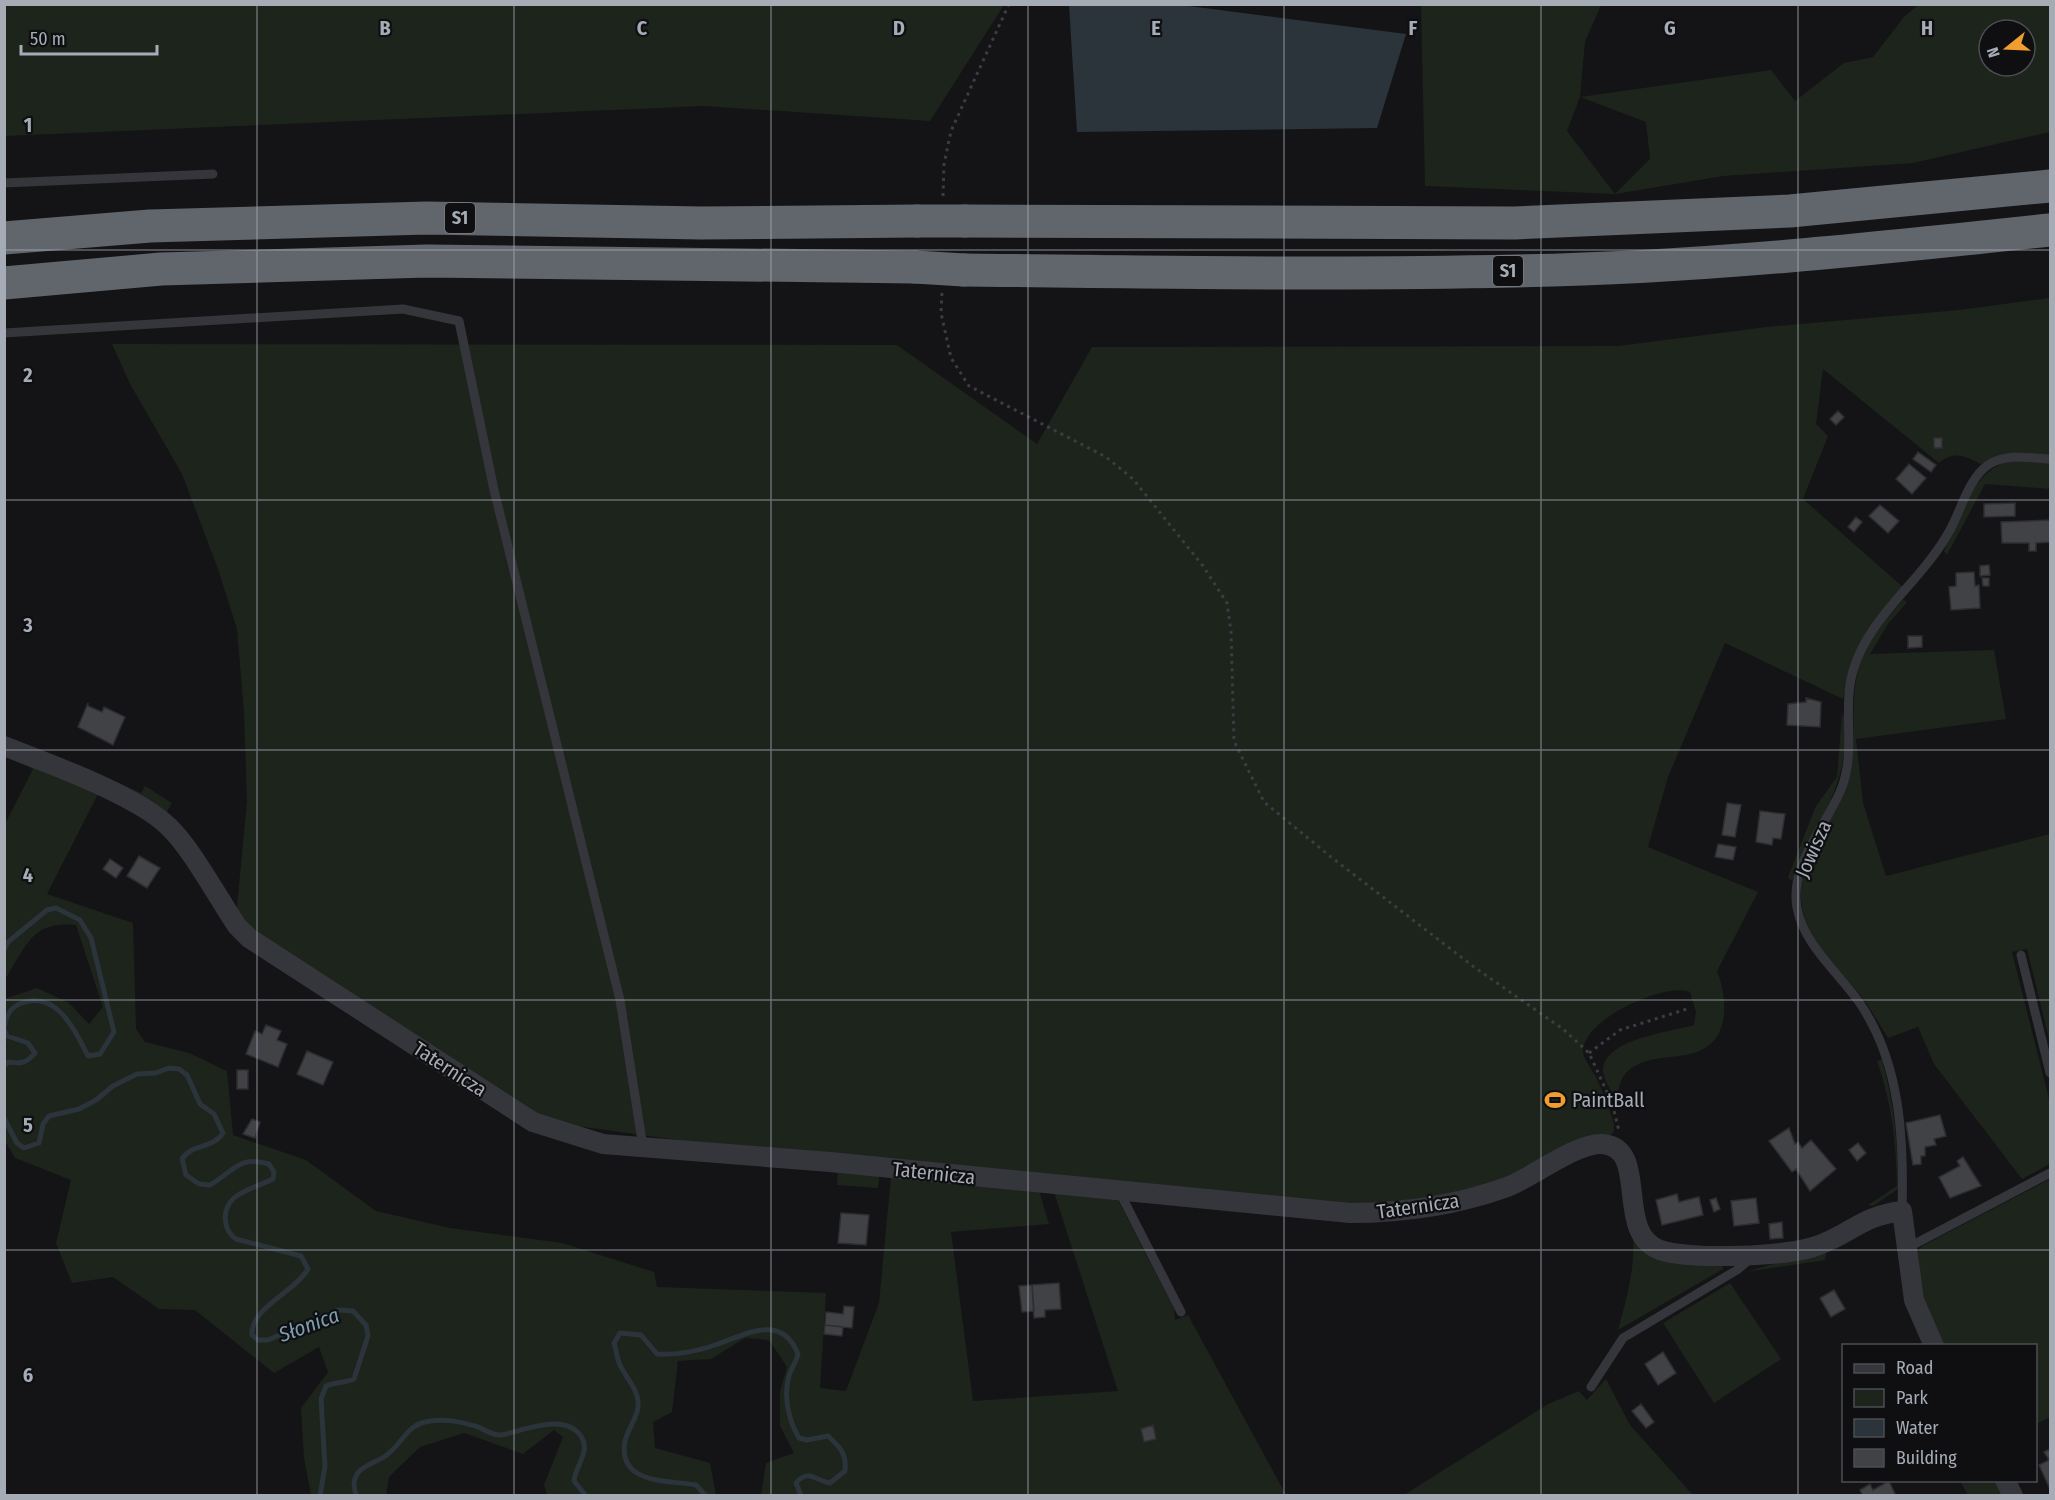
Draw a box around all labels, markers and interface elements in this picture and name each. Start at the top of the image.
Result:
text: B [379,16,391,40]
text: C [637,16,648,40]
text: D [893,16,905,40]
text: E [1151,16,1161,40]
text: F [1409,16,1418,40]
text: G [1664,16,1676,40]
text: H [1921,16,1933,40]
scale bar [21,18,158,56]
north arrow [1977,18,2037,78]
text: 50 m [30,28,66,50]
text: N [1983,45,2004,60]
text: 1 [24,113,32,137]
road number: S1 [445,203,475,233]
road number: S1 [1493,256,1523,286]
text: 2 [22,363,33,387]
text: 3 [22,613,33,637]
street label: Jowisza [1790,817,1836,881]
text: 4 [23,863,33,887]
street label: Taternicza [409,1036,491,1102]
sports icon: PaintBall [1543,1088,1567,1112]
place label: PaintBall [1572,1088,1644,1112]
text: 5 [23,1113,33,1137]
street label: Taternicza [892,1157,976,1189]
street label: Taternicza [1375,1188,1461,1224]
water label: Słonica [274,1302,343,1348]
legend [1842,1344,2037,1482]
text: Road [1896,1357,1933,1379]
text: 6 [23,1363,33,1387]
text: Park [1896,1387,1929,1409]
text: Water [1896,1417,1939,1439]
text: Building [1896,1447,1957,1469]

